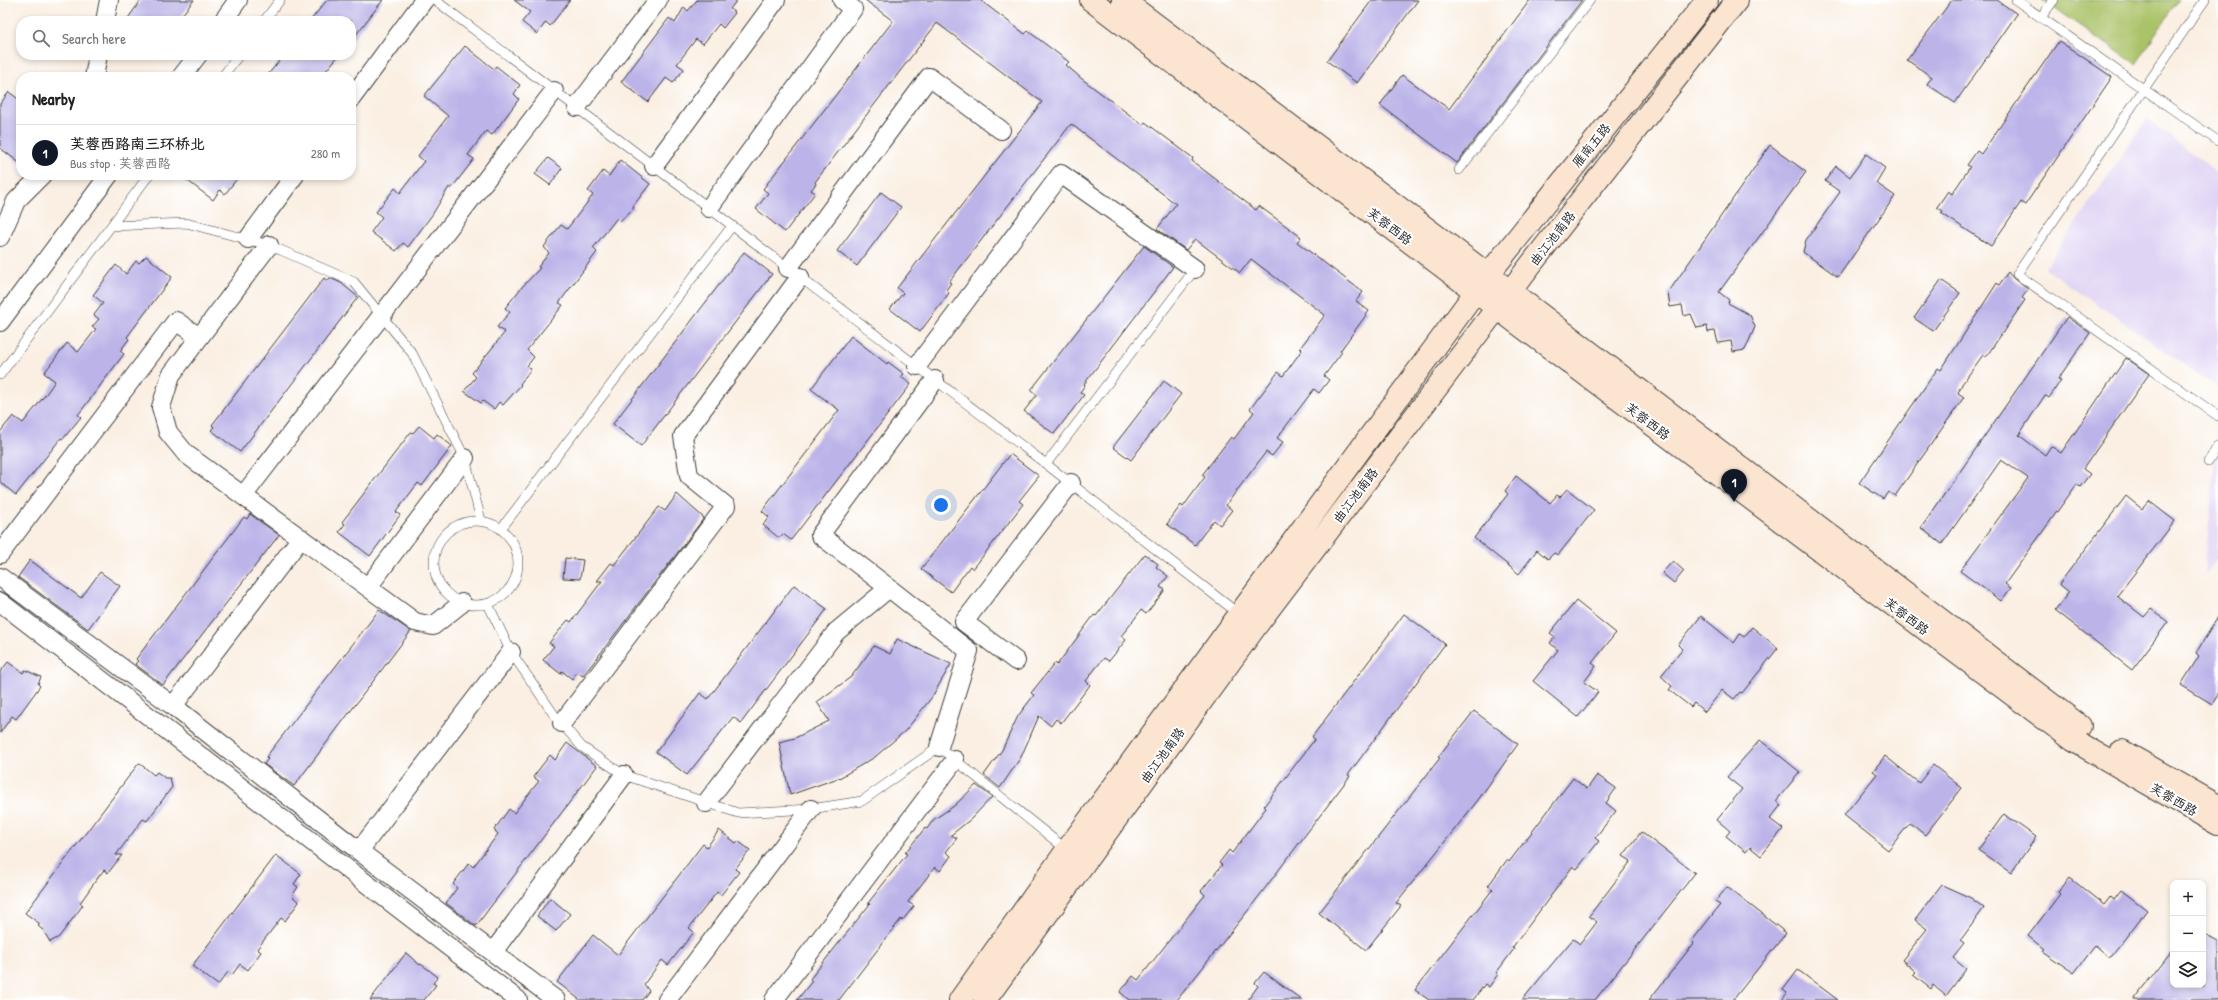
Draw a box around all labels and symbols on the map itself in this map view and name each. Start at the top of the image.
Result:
street label: 雁南五路 [1568,119,1614,171]
street label: 芙蓉西路 [1364,203,1416,249]
street label: 曲江池南路 [1525,207,1579,269]
street label: 芙蓉西路 [1622,398,1674,444]
street label: 曲江池南路 [1328,464,1382,526]
pin: 1 [1721,469,1747,502]
your location [931,495,951,515]
street label: 芙蓉西路 [1881,593,1933,639]
street label: 曲江池南路 [1136,723,1188,787]
street label: 芙蓉西路 [2147,778,2201,820]

